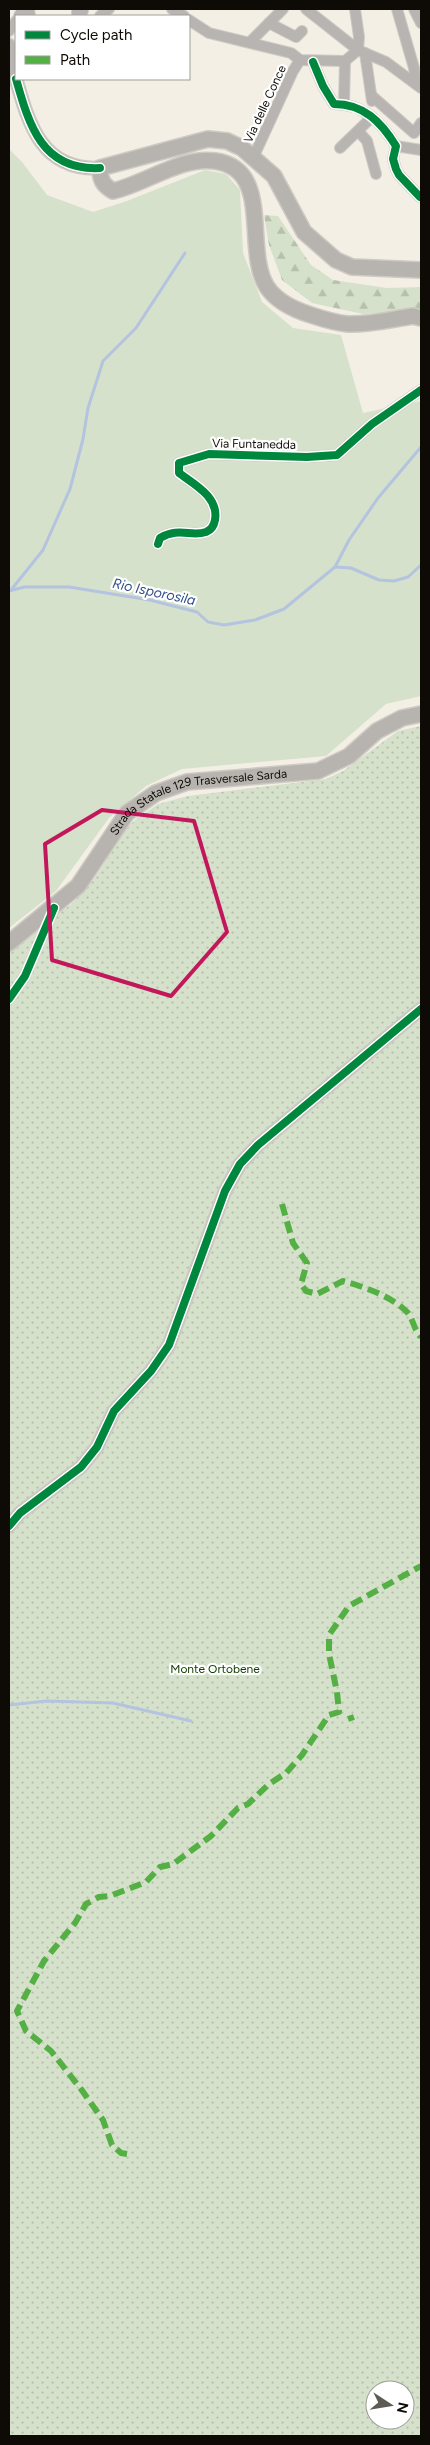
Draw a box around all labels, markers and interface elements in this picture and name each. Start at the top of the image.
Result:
legend [15,15,190,80]
text: Cycle path [60,26,132,44]
text: Path [60,51,90,69]
street label: Via delle Conce [241,63,289,145]
street label: Via Funtanedda [212,436,296,452]
water label: Rio Isporosila [111,575,197,609]
street label: Strada Statale 129 Trasversale Sarda [107,767,288,838]
park label: Monte Ortobene [170,1662,260,1676]
north arrow [365,2380,415,2430]
text: N [393,2401,412,2415]

